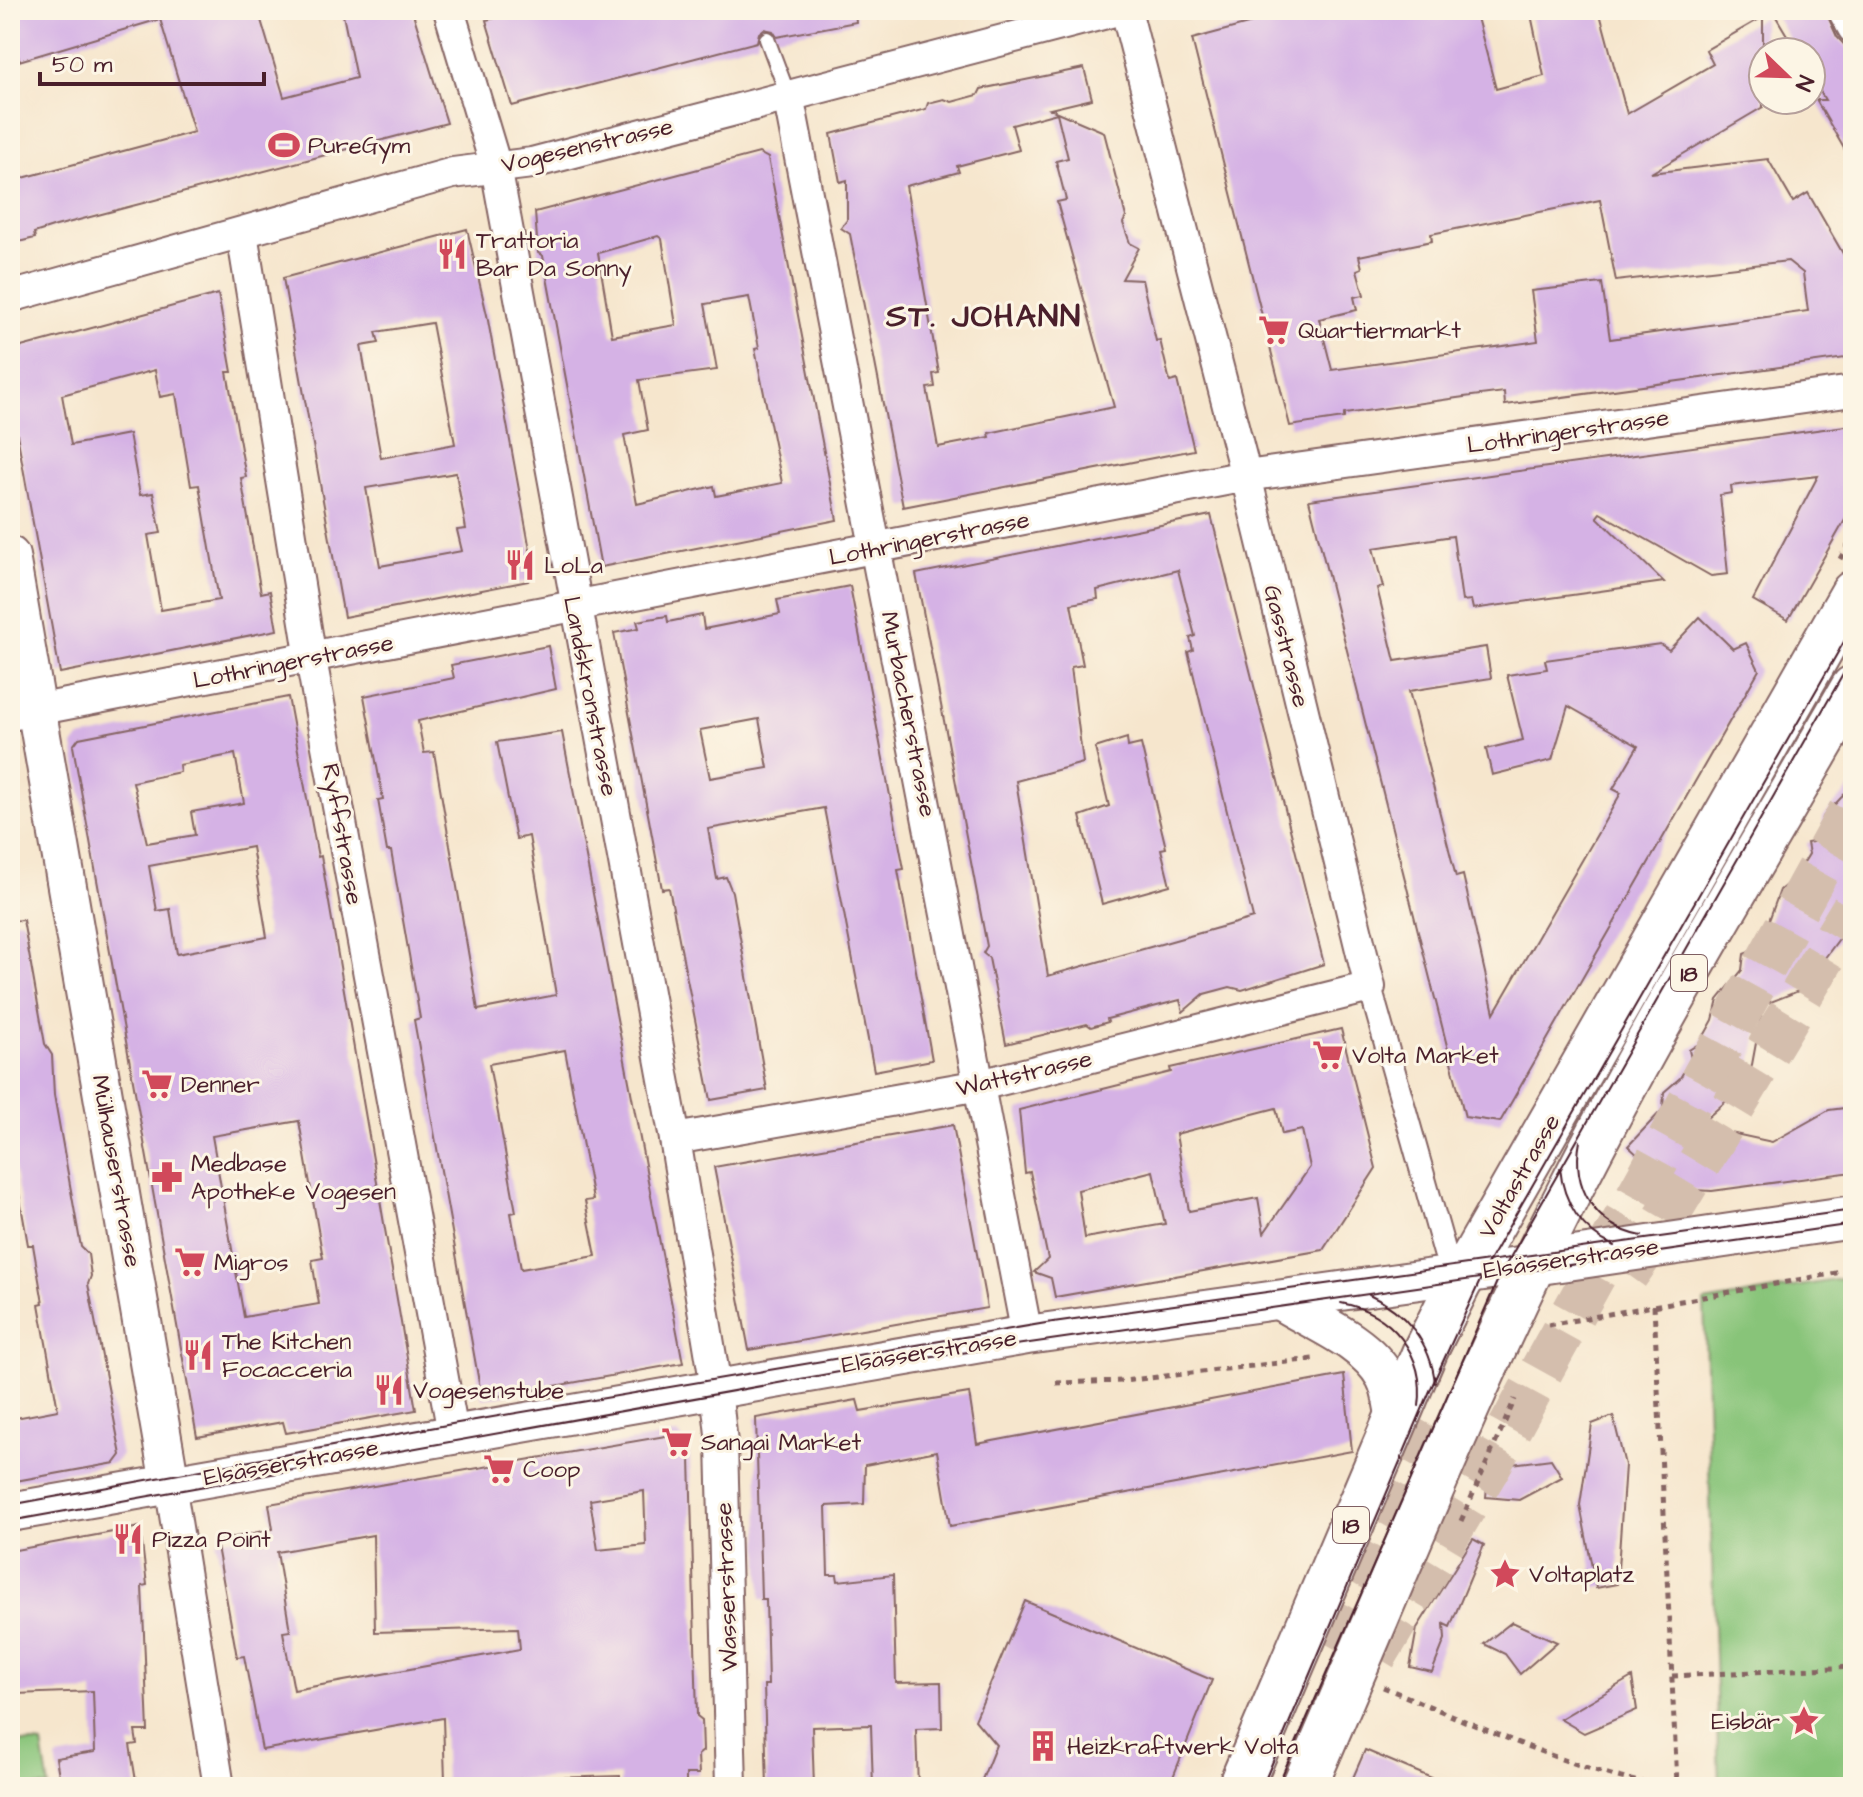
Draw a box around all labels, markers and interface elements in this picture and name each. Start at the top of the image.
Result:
scale bar [40,36,264,86]
north arrow [1747,36,1827,116]
text: 50 m [52,48,113,82]
text: N [1787,71,1821,96]
street label: Vogesenstrasse [498,110,677,183]
sports icon: PureGym [267,128,301,162]
place label: PureGym [308,129,411,164]
place label: Trattoria Bar Da Sonny [476,224,632,287]
restaurant icon: Trattoria Bar Da Sonny [435,237,469,271]
district label: ST. JOHANN [885,294,1082,339]
supermarket icon: Quartiermarkt [1257,313,1291,347]
place label: Quartiermarkt [1298,314,1461,348]
street label: Lothringerstrasse [1465,401,1671,464]
street label: Lothringerstrasse [826,503,1032,576]
restaurant icon: LoLa [503,548,537,582]
place label: LoLa [544,549,603,583]
street label: Gasstrasse [1254,581,1318,711]
street label: Landskronstrasse [554,593,626,799]
street label: Murbacherstrasse [871,609,945,820]
street label: Lothringerstrasse [190,626,396,699]
street label: Ryffstrasse [312,761,371,908]
road number: 18 [1671,955,1707,991]
supermarket icon: Volta Market [1311,1038,1345,1072]
place label: Volta Market [1352,1039,1499,1073]
street label: Wattstrasse [953,1042,1096,1106]
supermarket icon: Denner [140,1067,174,1101]
place label: Denner [181,1068,260,1102]
street label: Mülhauserstrasse [82,1072,150,1270]
street label: Voltastrasse [1471,1108,1569,1245]
place label: Medbase Apotheke Vogesen [191,1147,396,1210]
pharmacy icon: Medbase Apotheke Vogesen [150,1160,184,1194]
street label: Elsässerstrasse [1481,1230,1661,1288]
supermarket icon: Migros [173,1245,207,1279]
place label: Migros [214,1246,289,1281]
street label: Elsässerstrasse [839,1321,1019,1383]
place label: The Kitchen Focacceria [222,1325,352,1387]
restaurant icon: The Kitchen Focacceria [181,1338,215,1372]
restaurant icon: Vogesenstube [372,1373,406,1407]
place label: Vogesenstube [413,1374,564,1409]
supermarket icon: Sangai Market [660,1425,694,1459]
place label: Sangai Market [701,1426,861,1461]
street label: Elsässerstrasse [201,1431,381,1495]
supermarket icon: Coop [482,1452,516,1486]
place label: Coop [523,1453,580,1487]
street label: Wasserstrasse [707,1502,747,1672]
road number: 18 [1333,1507,1369,1543]
restaurant icon: Pizza Point [111,1522,145,1556]
place label: Pizza Point [152,1523,271,1557]
place icon: Voltaplatz [1488,1557,1522,1591]
place label: Voltaplatz [1529,1558,1634,1592]
place icon: Eisbär [1787,1704,1821,1738]
place label: Eisbär [1711,1705,1780,1739]
building icon: Heizkraftwerk Volta [1026,1729,1060,1763]
place label: Heizkraftwerk Volta [1067,1730,1298,1764]

